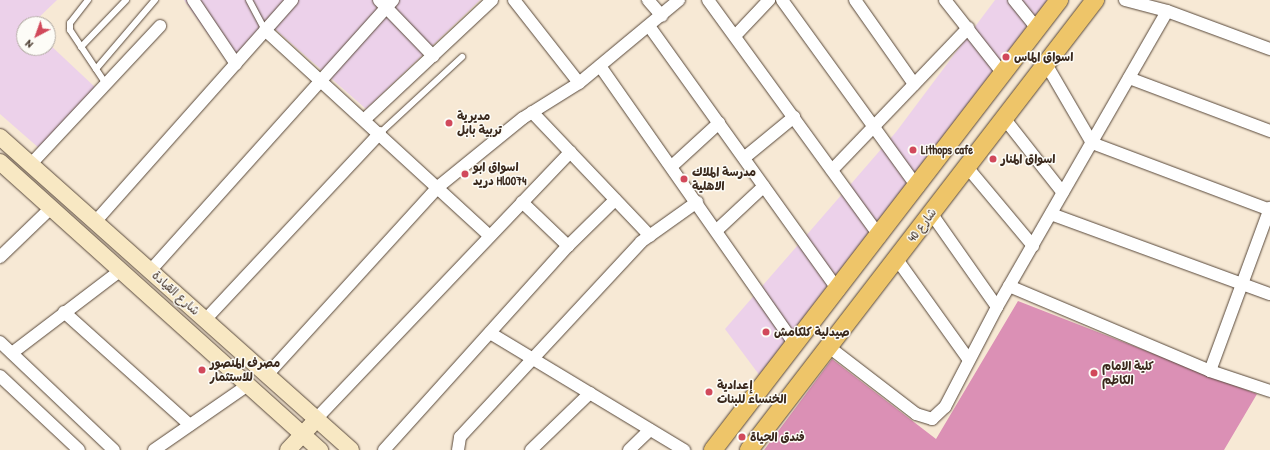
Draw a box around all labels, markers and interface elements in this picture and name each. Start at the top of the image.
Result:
north arrow [16,16,56,56]
text: N [22,37,36,52]
place label: اسواق الماس [1014,50,1073,64]
marker: اسواق الماس [1001,52,1011,62]
place label: مديرية تربية بابل [457,109,502,137]
marker: مديرية تربية بابل [444,118,454,128]
place label: Lithops cafe [921,143,973,157]
marker: Lithops cafe [908,145,918,155]
place label: اسواق المنار [1001,152,1055,166]
marker: اسواق المنار [988,154,998,164]
place label: اسواق ابو دريد Hl0074 [473,160,527,188]
place label: مدرسة الملاك الاهلية [692,165,756,193]
marker: اسواق ابو دريد Hl0074 [460,169,470,179]
marker: مدرسة الملاك الاهلية [679,174,689,184]
street label: شارع 40 [905,205,939,245]
street label: شارع القيادة [149,268,203,318]
place label: صيدلية كلكامش [774,325,850,339]
marker: صيدلية كلكامش [761,327,771,337]
place label: مصرف المنصور للاستثمار [210,356,280,384]
place label: كلية الامام الكاظم [1102,359,1154,387]
marker: مصرف المنصور للاستثمار [197,365,207,375]
marker: كلية الامام الكاظم [1089,368,1099,378]
place label: إعدادية الخنساء للبنات [717,378,786,406]
marker: إعدادية الخنساء للبنات [704,387,714,397]
place label: فندق الحياة [750,430,805,444]
marker: فندق الحياة [737,432,747,442]

